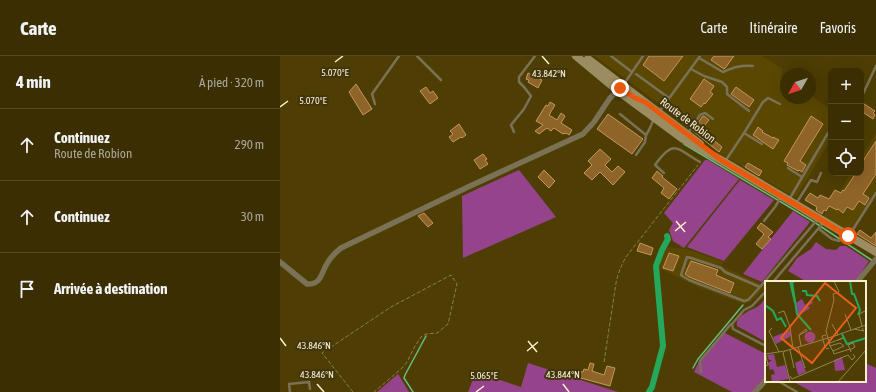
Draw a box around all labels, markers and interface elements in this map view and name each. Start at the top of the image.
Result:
text: Carte [20,17,57,39]
text: Carte [701,20,728,36]
text: Itinéraire [750,20,798,36]
text: Favoris [820,20,856,36]
text: 5.070°E [321,67,350,78]
text: 43.842°N [532,68,566,79]
north arrow [780,68,816,104]
map controls [828,68,864,176]
button: + [828,68,864,104]
text: 4 min [16,72,51,92]
text: À pied · 320 m [199,75,264,90]
route end [611,79,629,97]
text: 5.070°E [299,95,328,106]
street label: Route de Robion [658,95,718,145]
button: − [828,104,864,140]
text: Continuez [54,129,110,146]
icon: ahead [16,134,38,156]
text: 290 m [235,137,264,152]
button: locate [828,140,864,176]
text: Route de Robion [54,146,132,161]
icon: ahead [16,206,38,228]
text: Continuez [54,208,110,225]
text: 30 m [241,209,264,224]
route start [839,227,857,245]
icon: arrive [16,278,38,300]
text: Arrivée à destination [54,280,168,297]
inset map [765,281,866,382]
text: 43.846°N [297,340,331,351]
text: 43.846°N [300,369,334,380]
text: 43.844°N [546,369,580,380]
text: 5.065°E [470,370,499,381]

